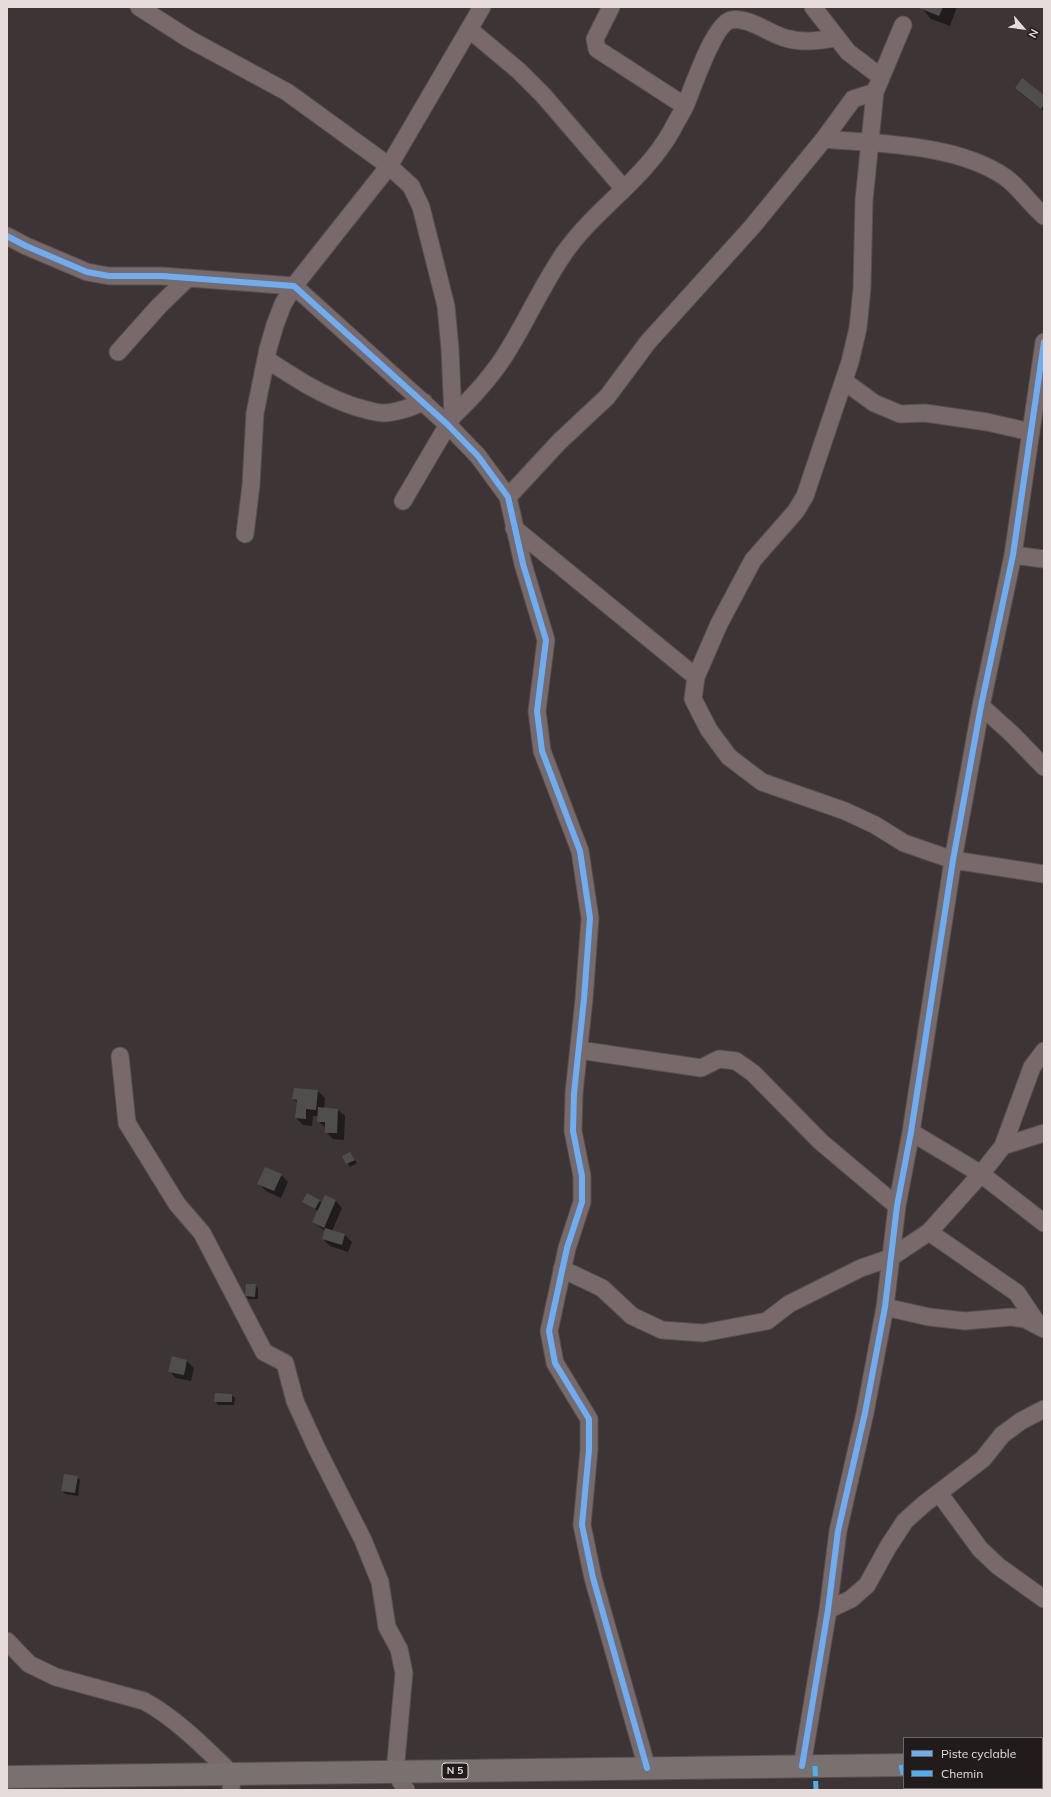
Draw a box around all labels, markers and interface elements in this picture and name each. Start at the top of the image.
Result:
north arrow [1003,8,1043,48]
text: N [1025,27,1042,41]
legend [903,1737,1043,1789]
text: Piste cyclable [941,1746,1016,1761]
road number: N 5 [442,1763,468,1779]
text: Chemin [941,1766,983,1781]

